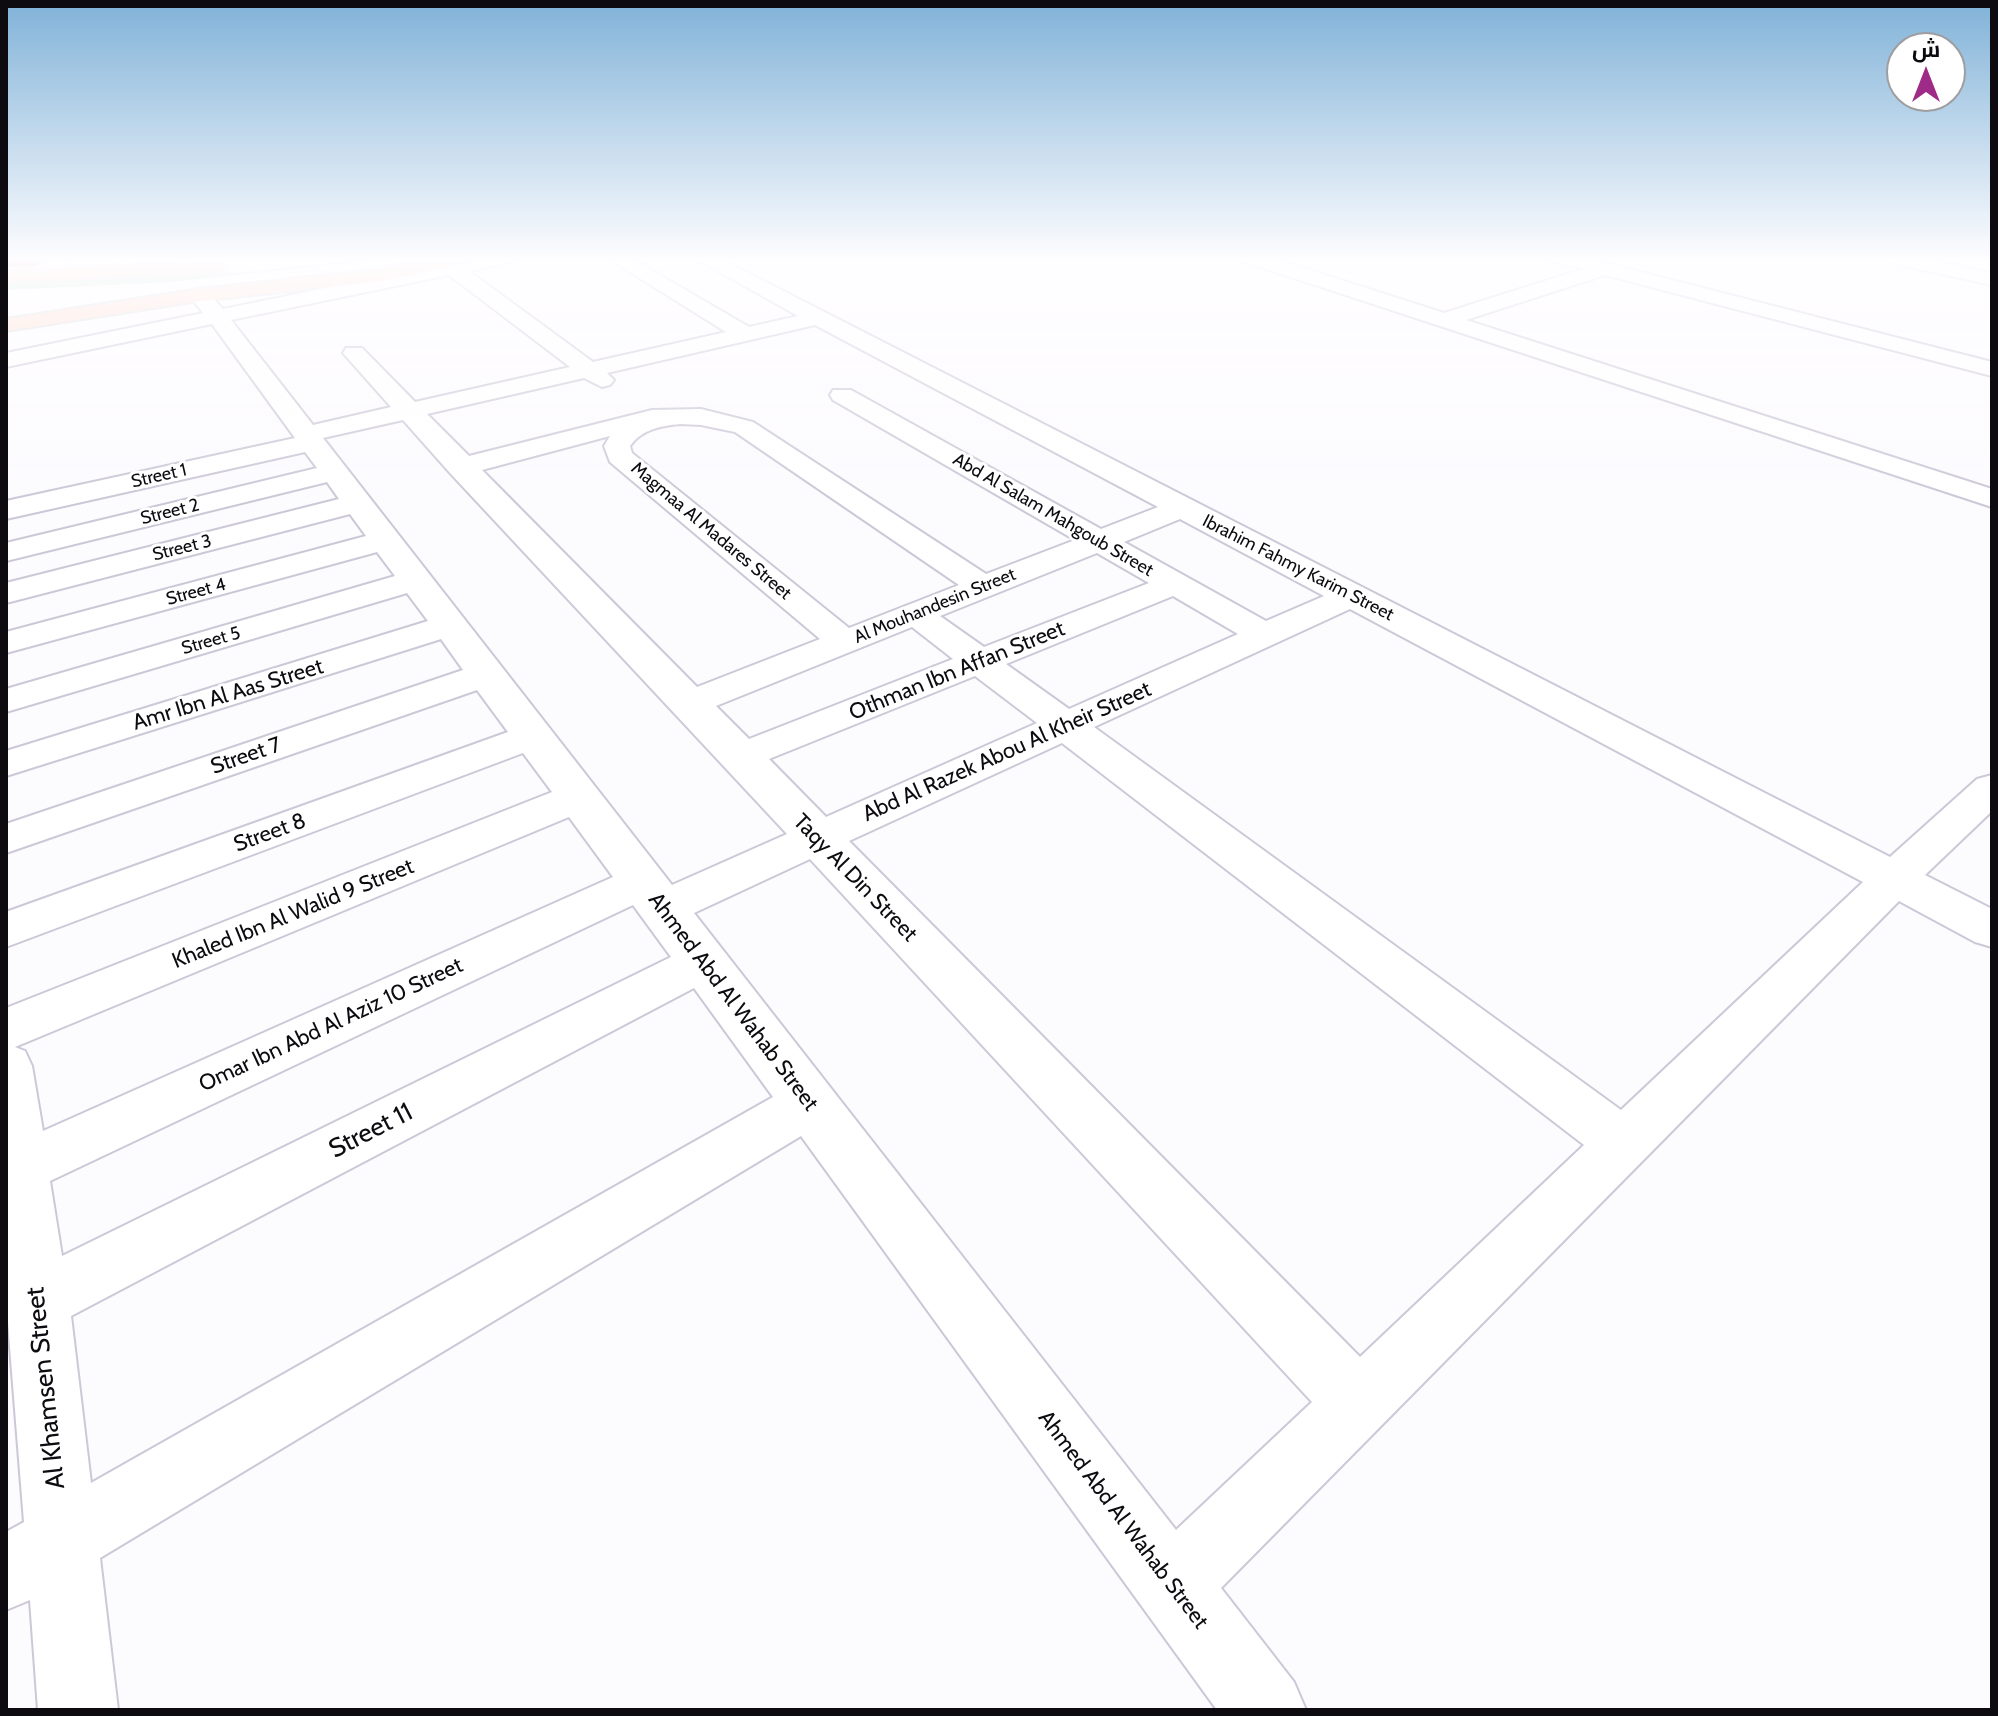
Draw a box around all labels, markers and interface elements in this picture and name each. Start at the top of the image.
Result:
north arrow [1886,32,1966,112]
text: ش [1912,36,1940,63]
street label: Abd Al Salam Mahgoub Street [949,449,1157,581]
street label: Magmaa Al Madares Street [626,458,796,604]
street label: Street 1 [129,459,189,493]
street label: Street 2 [138,494,202,530]
street label: Ibrahim Fahmy Karim Street [1199,510,1397,626]
street label: Street 3 [150,530,214,566]
street label: Al Mouhandesin Street [851,564,1019,648]
street label: Street 4 [164,574,228,610]
street label: Othman Ibn Affan Street [845,616,1069,726]
street label: Street 5 [179,622,243,660]
street label: Amr Ibn Al Aas Street [130,653,326,737]
street label: Abd Al Razek Abou Al Kheir Street [859,676,1155,828]
street label: Street 7 [207,732,285,780]
street label: Street 8 [230,808,310,858]
street label: Taqy Al Din Street [787,809,923,947]
street label: Khaled Ibn Al Walid 9 Street [168,853,418,975]
street label: Ahmed Abd Al Wahab Street [642,888,824,1116]
street label: Omar Ibn Abd Al Aziz 10 Street [195,952,467,1098]
street label: Street 11 [324,1097,418,1165]
street label: Al Khamsen Street [20,1285,72,1491]
street label: Ahmed Abd Al Wahab Street [1032,1406,1214,1634]

